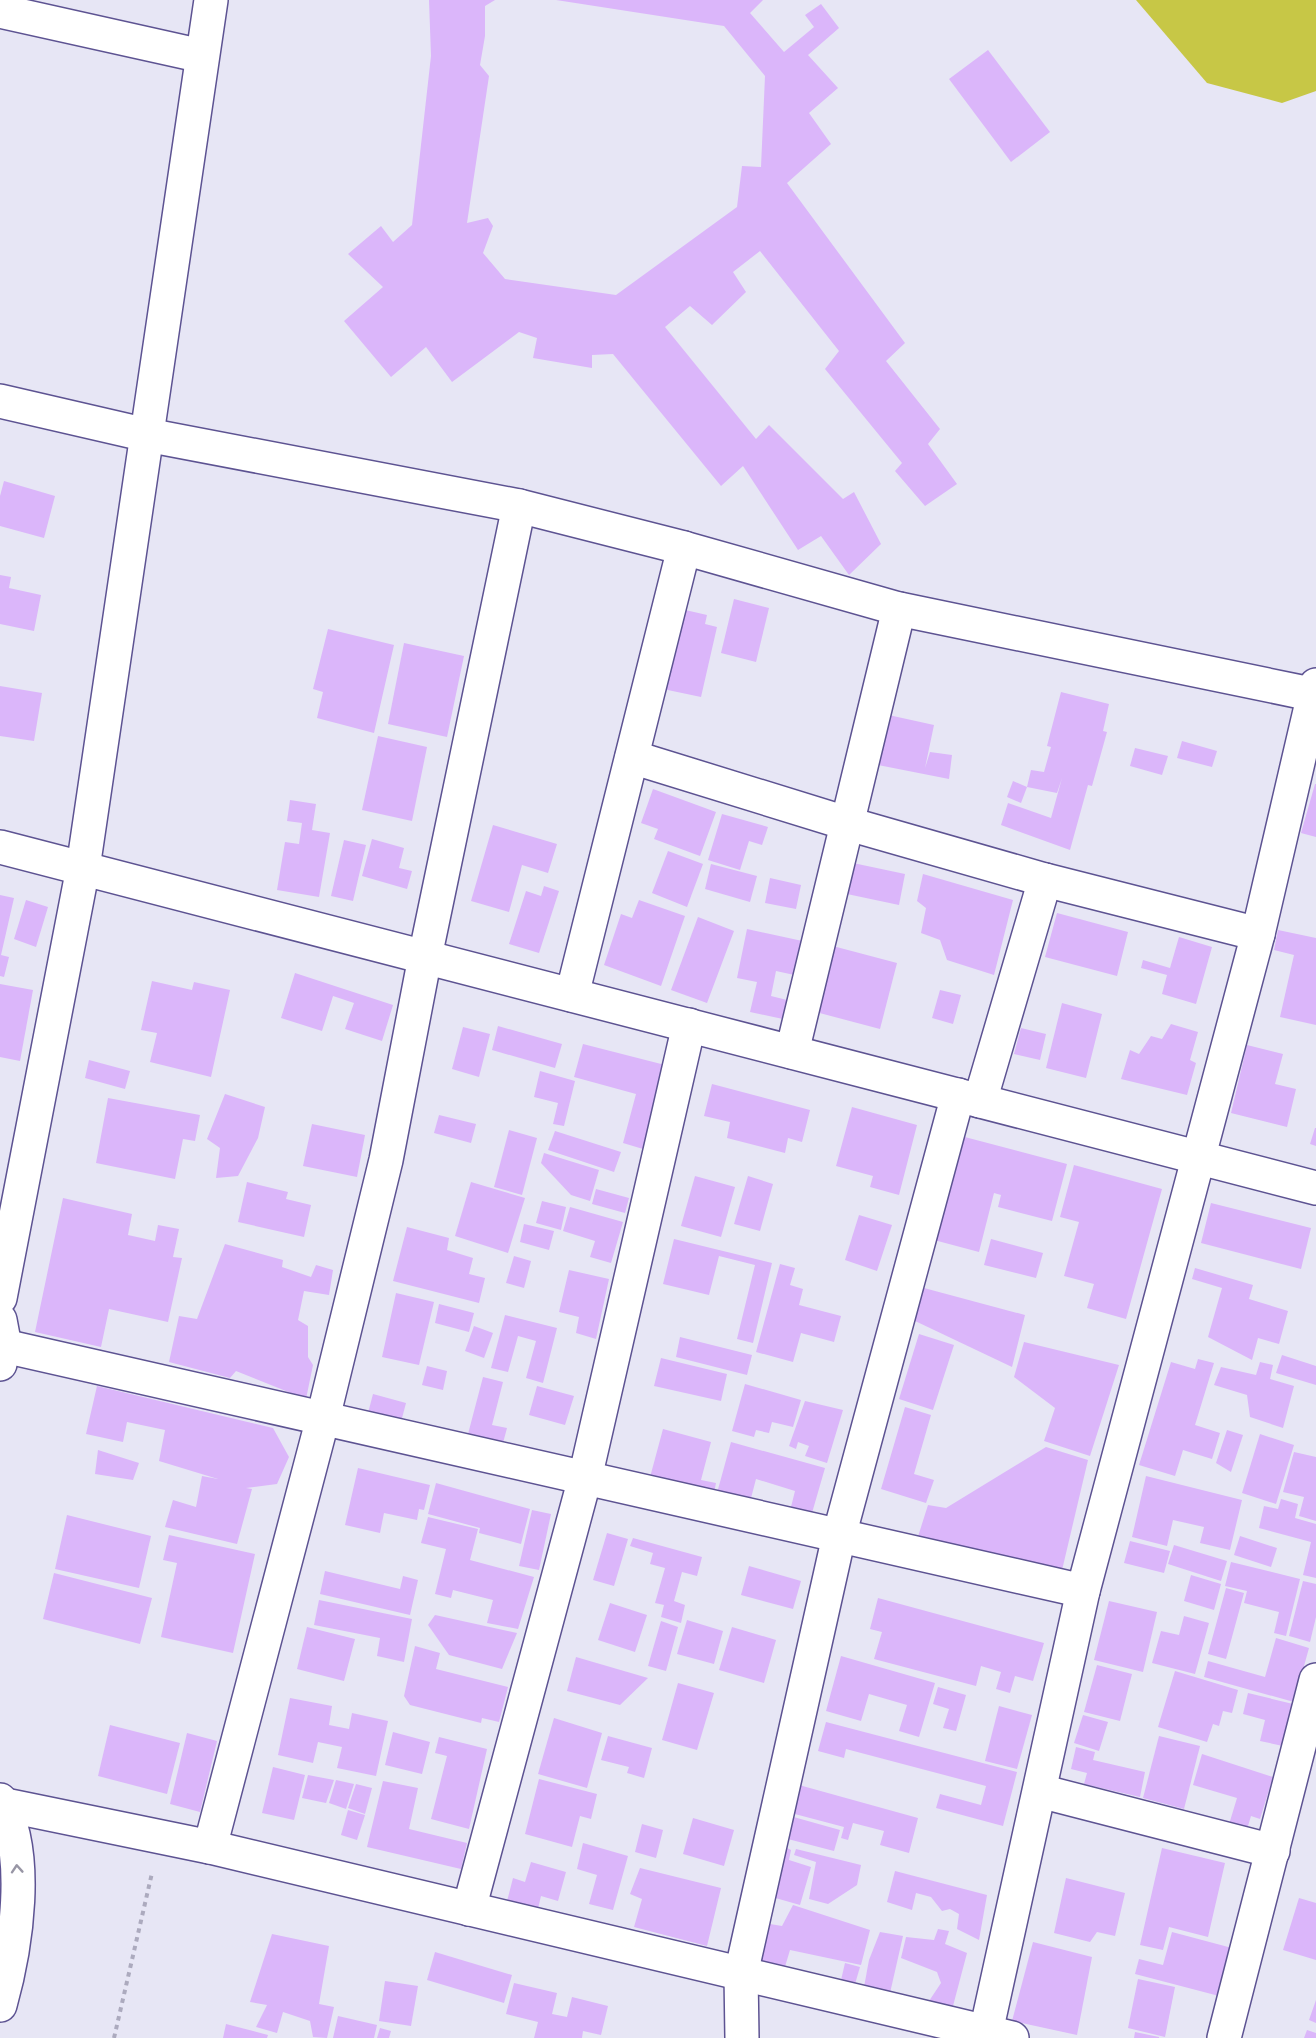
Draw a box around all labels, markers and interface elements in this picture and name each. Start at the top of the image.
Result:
one-way arrow [11,1865,24,1874]

